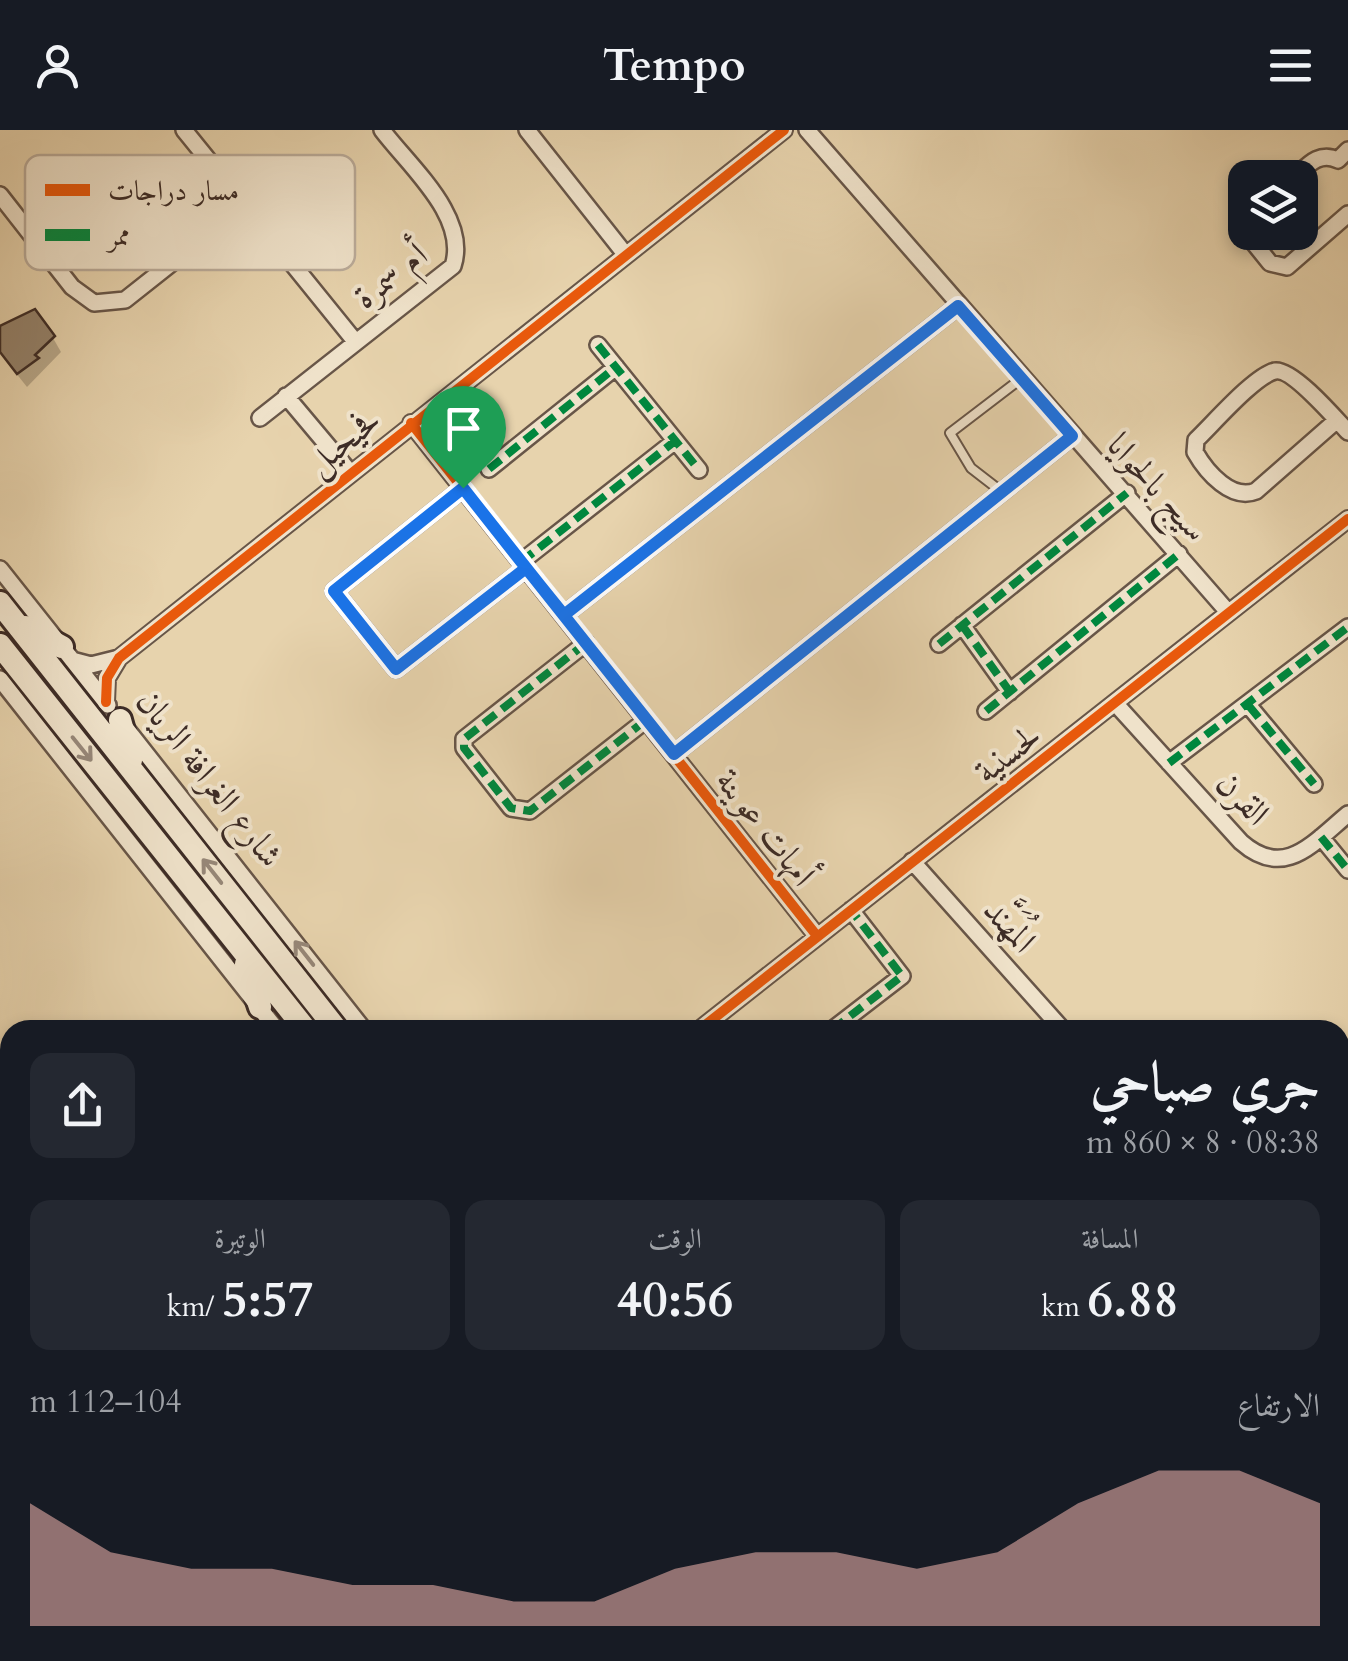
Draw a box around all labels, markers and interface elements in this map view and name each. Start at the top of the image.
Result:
text: Tempo [603,35,745,96]
icon: person [30,38,85,93]
icon: menu [1263,38,1318,93]
legend [25,155,355,270]
map controls [1228,160,1318,250]
button: layers [1228,160,1318,250]
text: مسار دراجات [108,172,239,210]
text: ممر [105,217,130,255]
street label: أم سمرة [343,230,442,325]
pin [421,386,506,489]
street label: فحيحيل [296,397,391,487]
icon: arrive [436,401,491,456]
street label: سيج بالحوايا [1091,423,1219,557]
street label: شارع الغرافة الريان [121,680,294,880]
street label: لحسنية [964,713,1051,795]
one-way arrow [71,735,93,761]
street label: أمهات عوينة [704,758,828,897]
street label: القرن [1205,761,1280,837]
one-way arrow [201,859,223,885]
street label: المُهَنَّد [972,884,1051,964]
one-way arrow [293,941,315,967]
text: جري صباحي [1090,1046,1320,1120]
button: share [30,1053,135,1158]
text: 08:38 · 8 × 860 m [1086,1121,1320,1165]
text: الوتيرة [214,1220,266,1258]
text: الوقت [648,1220,702,1258]
text: المسافة [1081,1220,1139,1258]
text: 5:57 [222,1266,313,1334]
text: 40:56 [617,1266,733,1334]
text: 6.88 [1087,1266,1179,1334]
text: /km [167,1288,222,1326]
text: km [1041,1288,1087,1326]
text: 104–112 m [30,1380,182,1424]
text: الارتفاع [1237,1384,1320,1428]

